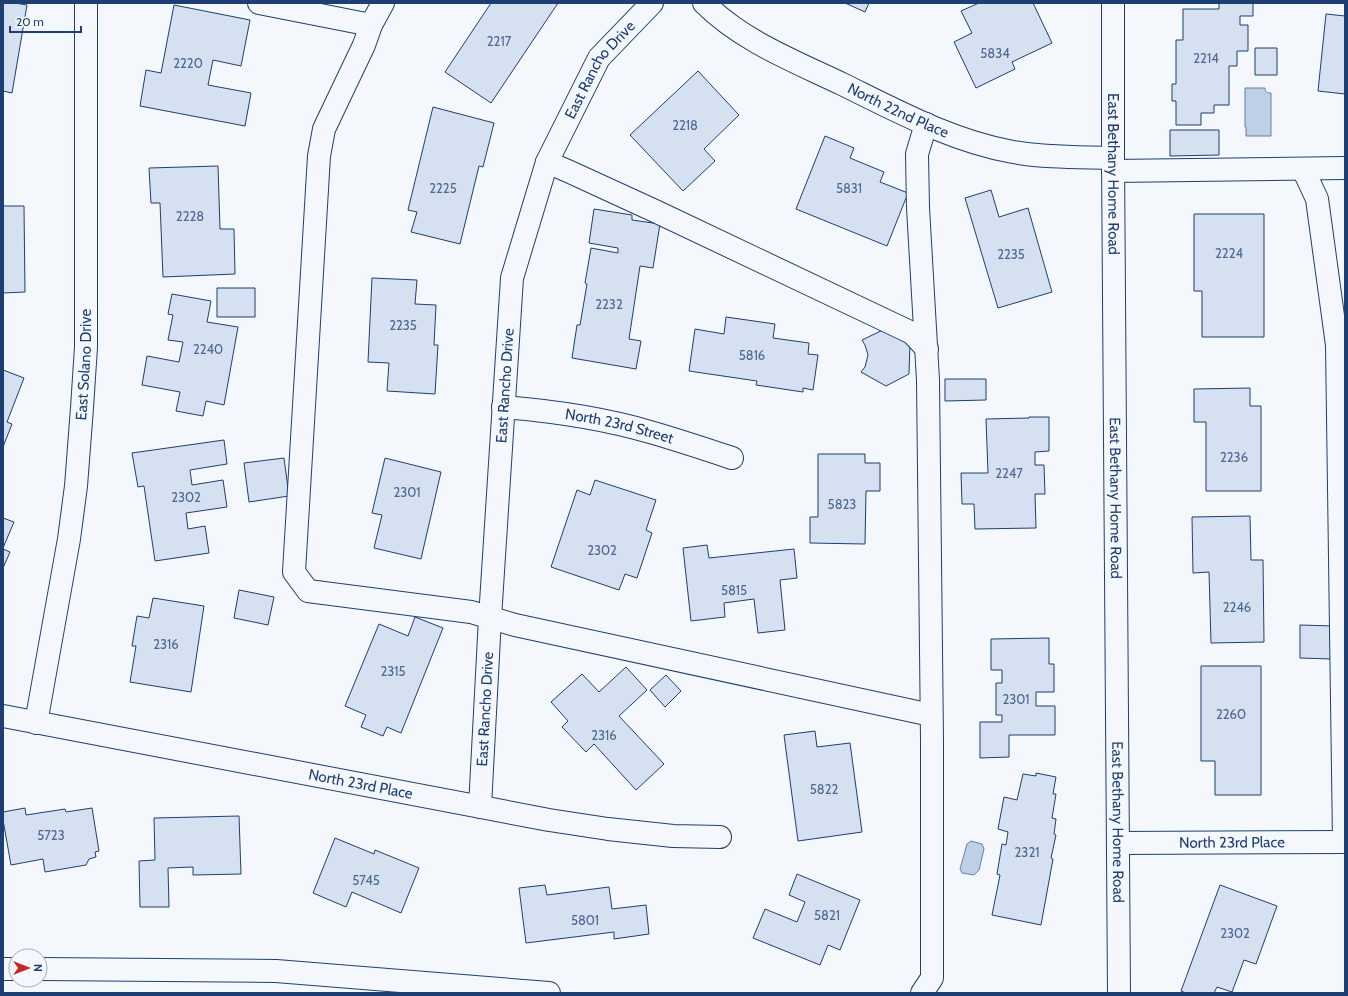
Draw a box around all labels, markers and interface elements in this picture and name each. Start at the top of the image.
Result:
scale bar [10,8,81,34]
text: 20 m [16,14,44,29]
street label: East Rancho Drive [561,17,639,122]
house number: 2217 [487,33,512,49]
house number: 5834 [980,45,1010,61]
house number: 2214 [1193,50,1219,66]
house number: 2220 [173,55,203,71]
street label: North 22nd Place [845,79,951,142]
street label: East Bethany Home Road [1104,93,1123,255]
house number: 2218 [672,117,698,133]
house number: 2225 [429,180,457,196]
house number: 5831 [836,180,862,196]
house number: 2228 [176,208,204,224]
house number: 2224 [1215,245,1243,261]
house number: 2235 [997,246,1025,262]
house number: 2232 [595,296,623,312]
street label: East Solano Drive [72,309,95,421]
house number: 2235 [389,317,417,333]
street label: East Rancho Drive [492,327,518,444]
house number: 2240 [193,341,223,357]
house number: 5816 [739,347,765,363]
street label: North 23rd Street [564,405,676,447]
street label: East Bethany Home Road [1106,417,1125,579]
house number: 2236 [1220,449,1248,465]
house number: 2247 [995,465,1023,481]
house number: 2301 [393,484,421,500]
house number: 2302 [171,489,201,505]
house number: 5823 [828,496,856,512]
house number: 2302 [587,542,617,558]
house number: 5815 [721,582,747,598]
house number: 2246 [1223,599,1251,615]
house number: 2316 [153,636,179,652]
street label: East Rancho Drive [473,651,497,767]
house number: 2315 [380,663,406,679]
house number: 2301 [1002,691,1030,707]
house number: 2260 [1216,706,1246,722]
house number: 2316 [591,727,617,743]
street label: East Bethany Home Road [1108,741,1127,903]
street label: North 23rd Place [307,765,415,803]
house number: 5822 [810,781,838,797]
house number: 5723 [37,827,65,843]
street label: North 23rd Place [1179,833,1285,852]
house number: 2321 [1015,844,1039,860]
house number: 5745 [352,872,380,888]
house number: 5821 [814,907,840,923]
house number: 5801 [571,912,599,928]
house number: 2302 [1220,925,1250,941]
north arrow [8,948,48,988]
text: N [31,964,45,972]

